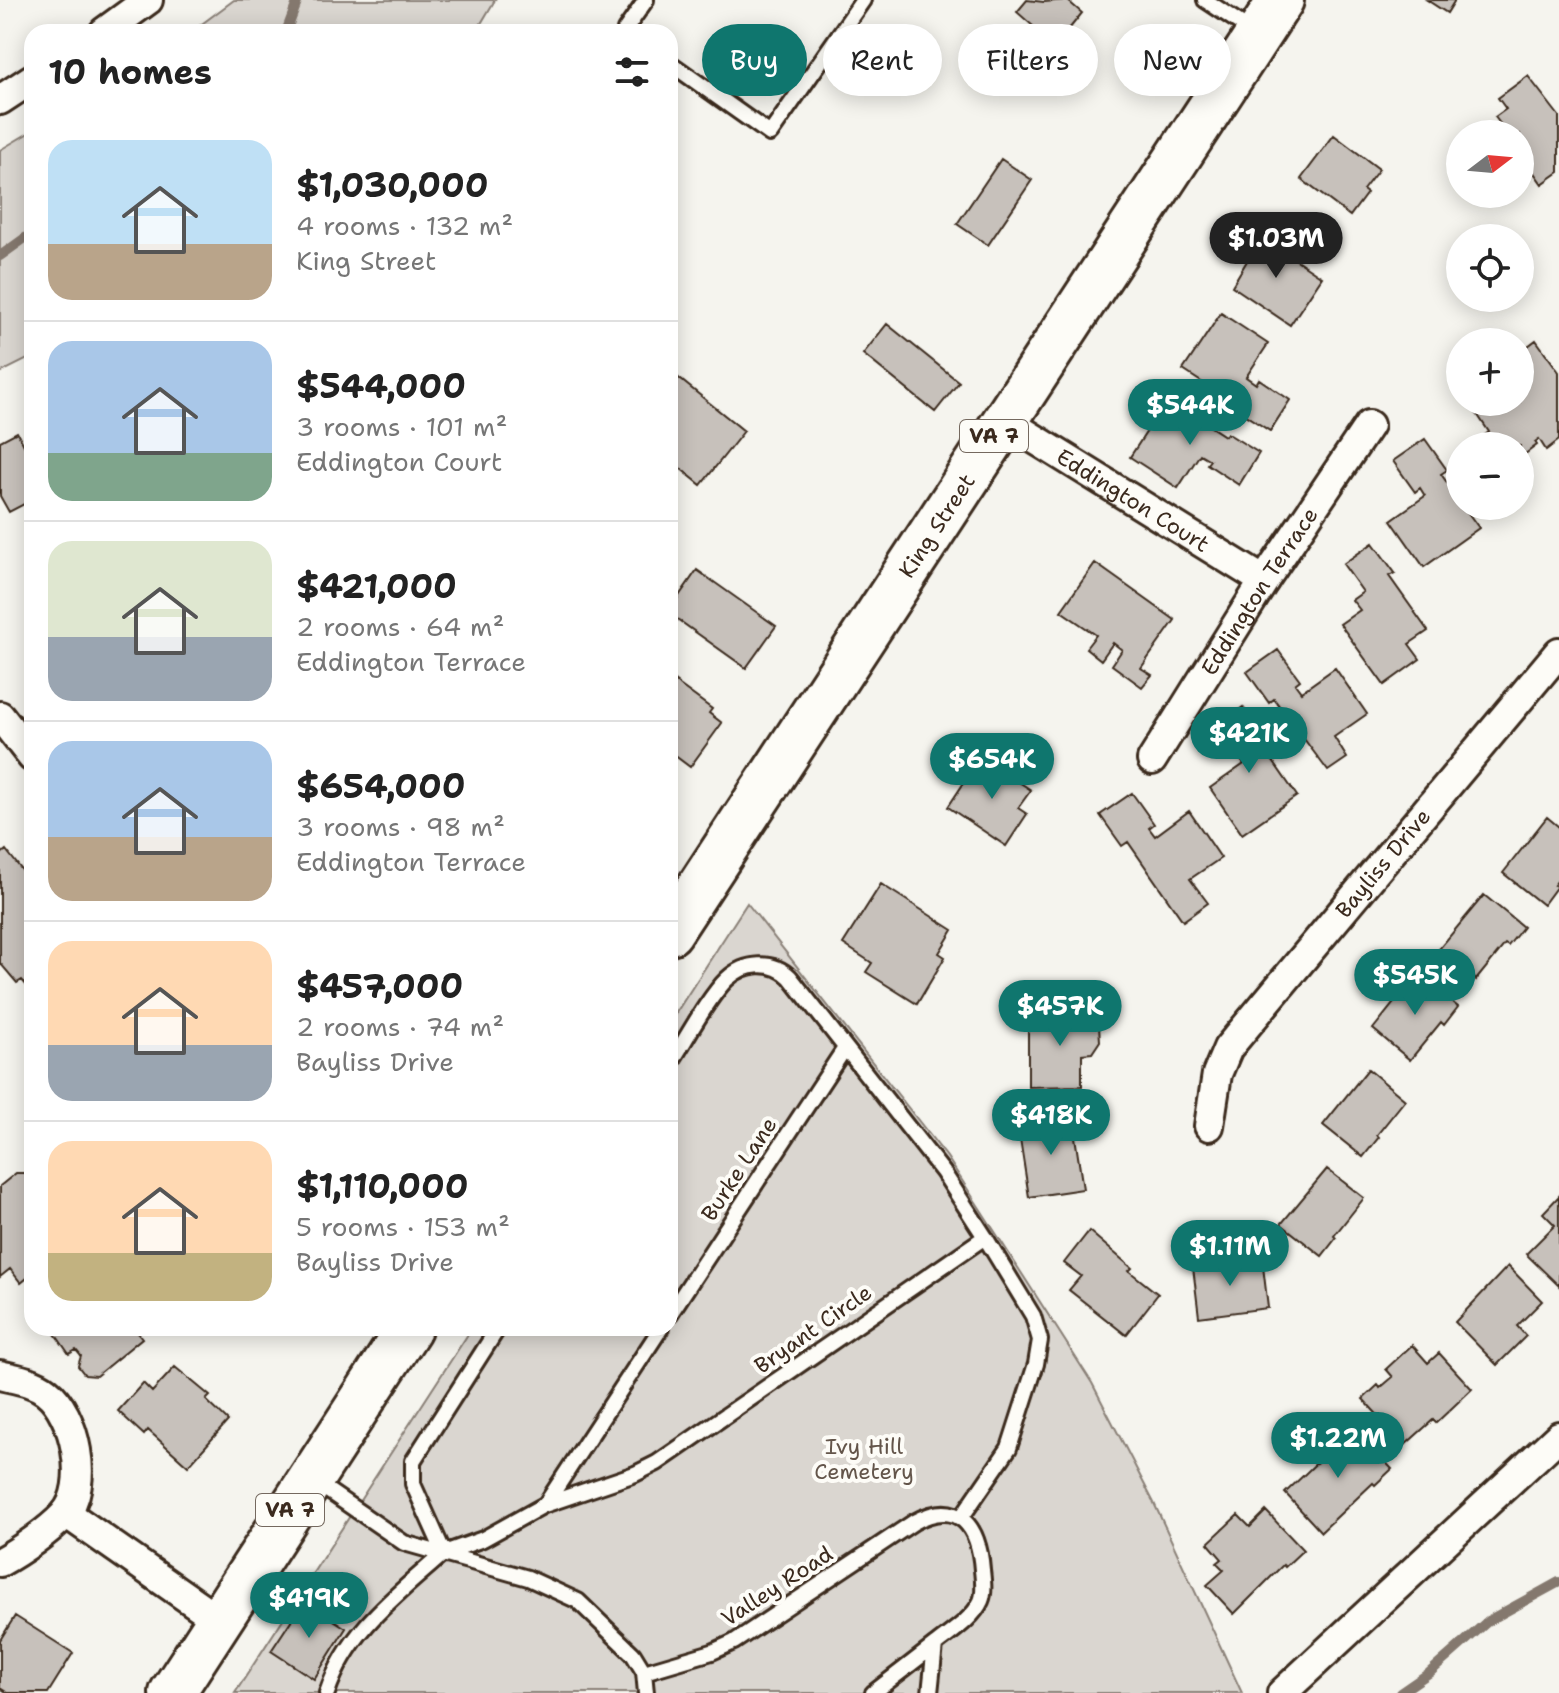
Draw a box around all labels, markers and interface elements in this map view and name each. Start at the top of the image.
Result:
chip: Buy [702,24,807,96]
chip: Rent [823,24,942,96]
chip: Filters [958,24,1098,96]
chip: New [1114,24,1231,96]
text: 10 homes [48,49,212,95]
icon: filters [610,50,654,94]
north arrow [1446,120,1534,208]
map controls [1446,120,1534,520]
text: $1,030,000 [296,162,488,208]
icon: home [112,172,208,268]
text: 4 rooms · 132 m² [296,208,513,243]
pin: $1.03M [1211,212,1341,280]
text: $1.03M [1228,220,1324,255]
button: locate [1446,224,1534,312]
text: King Street [296,243,436,278]
button: + [1446,328,1534,416]
text: $544,000 [296,363,466,409]
icon: home [112,373,208,469]
pin: $544K [1134,379,1246,447]
text: $544K [1146,387,1234,422]
text: 3 rooms · 101 m² [296,409,507,444]
road number: VA 7 [960,420,1028,452]
button: − [1446,432,1534,520]
street label: Eddington Court [1051,442,1215,558]
text: Eddington Court [296,444,502,479]
street label: King Street [892,468,981,583]
street label: Eddington Terrace [1194,501,1324,681]
text: $421,000 [296,563,457,609]
icon: home [112,573,208,669]
text: 2 rooms · 64 m² [296,609,504,644]
text: Eddington Terrace [296,644,526,679]
pin: $421K [1193,707,1305,775]
text: $421K [1208,715,1290,750]
pin: $654K [936,733,1048,801]
text: $654K [948,741,1036,776]
text: $654,000 [296,763,466,809]
icon: home [112,773,208,869]
street label: Bayliss Drive [1329,802,1437,924]
text: 3 rooms · 98 m² [296,809,505,844]
text: Eddington Terrace [296,844,526,879]
pin: $545K [1359,949,1471,1017]
text: $545K [1372,957,1458,992]
text: $457,000 [296,963,463,1009]
icon: home [112,973,208,1069]
pin: $457K [1004,980,1116,1048]
text: $457K [1017,988,1103,1023]
text: 2 rooms · 74 m² [296,1009,504,1044]
text: Bayliss Drive [296,1044,454,1079]
pin: $418K [995,1089,1107,1157]
text: $418K [1010,1097,1092,1132]
street label: Burke Lane [695,1112,783,1226]
text: $1,110,000 [296,1163,469,1209]
icon: home [112,1173,208,1269]
text: 5 rooms · 153 m² [296,1209,510,1244]
pin: $1.11M [1165,1220,1295,1288]
text: $1.11M [1189,1228,1271,1263]
text: Bayliss Drive [296,1244,454,1279]
street label: Bryant Circle [749,1278,877,1380]
pin: $1.22M [1273,1412,1403,1480]
text: $1.22M [1289,1420,1387,1455]
park label: Ivy Hill Cemetery [814,1432,914,1486]
road number: VA 7 [256,1494,324,1526]
street label: Valley Road [716,1539,838,1633]
pin: $419K [253,1572,365,1640]
text: $419K [268,1580,350,1615]

